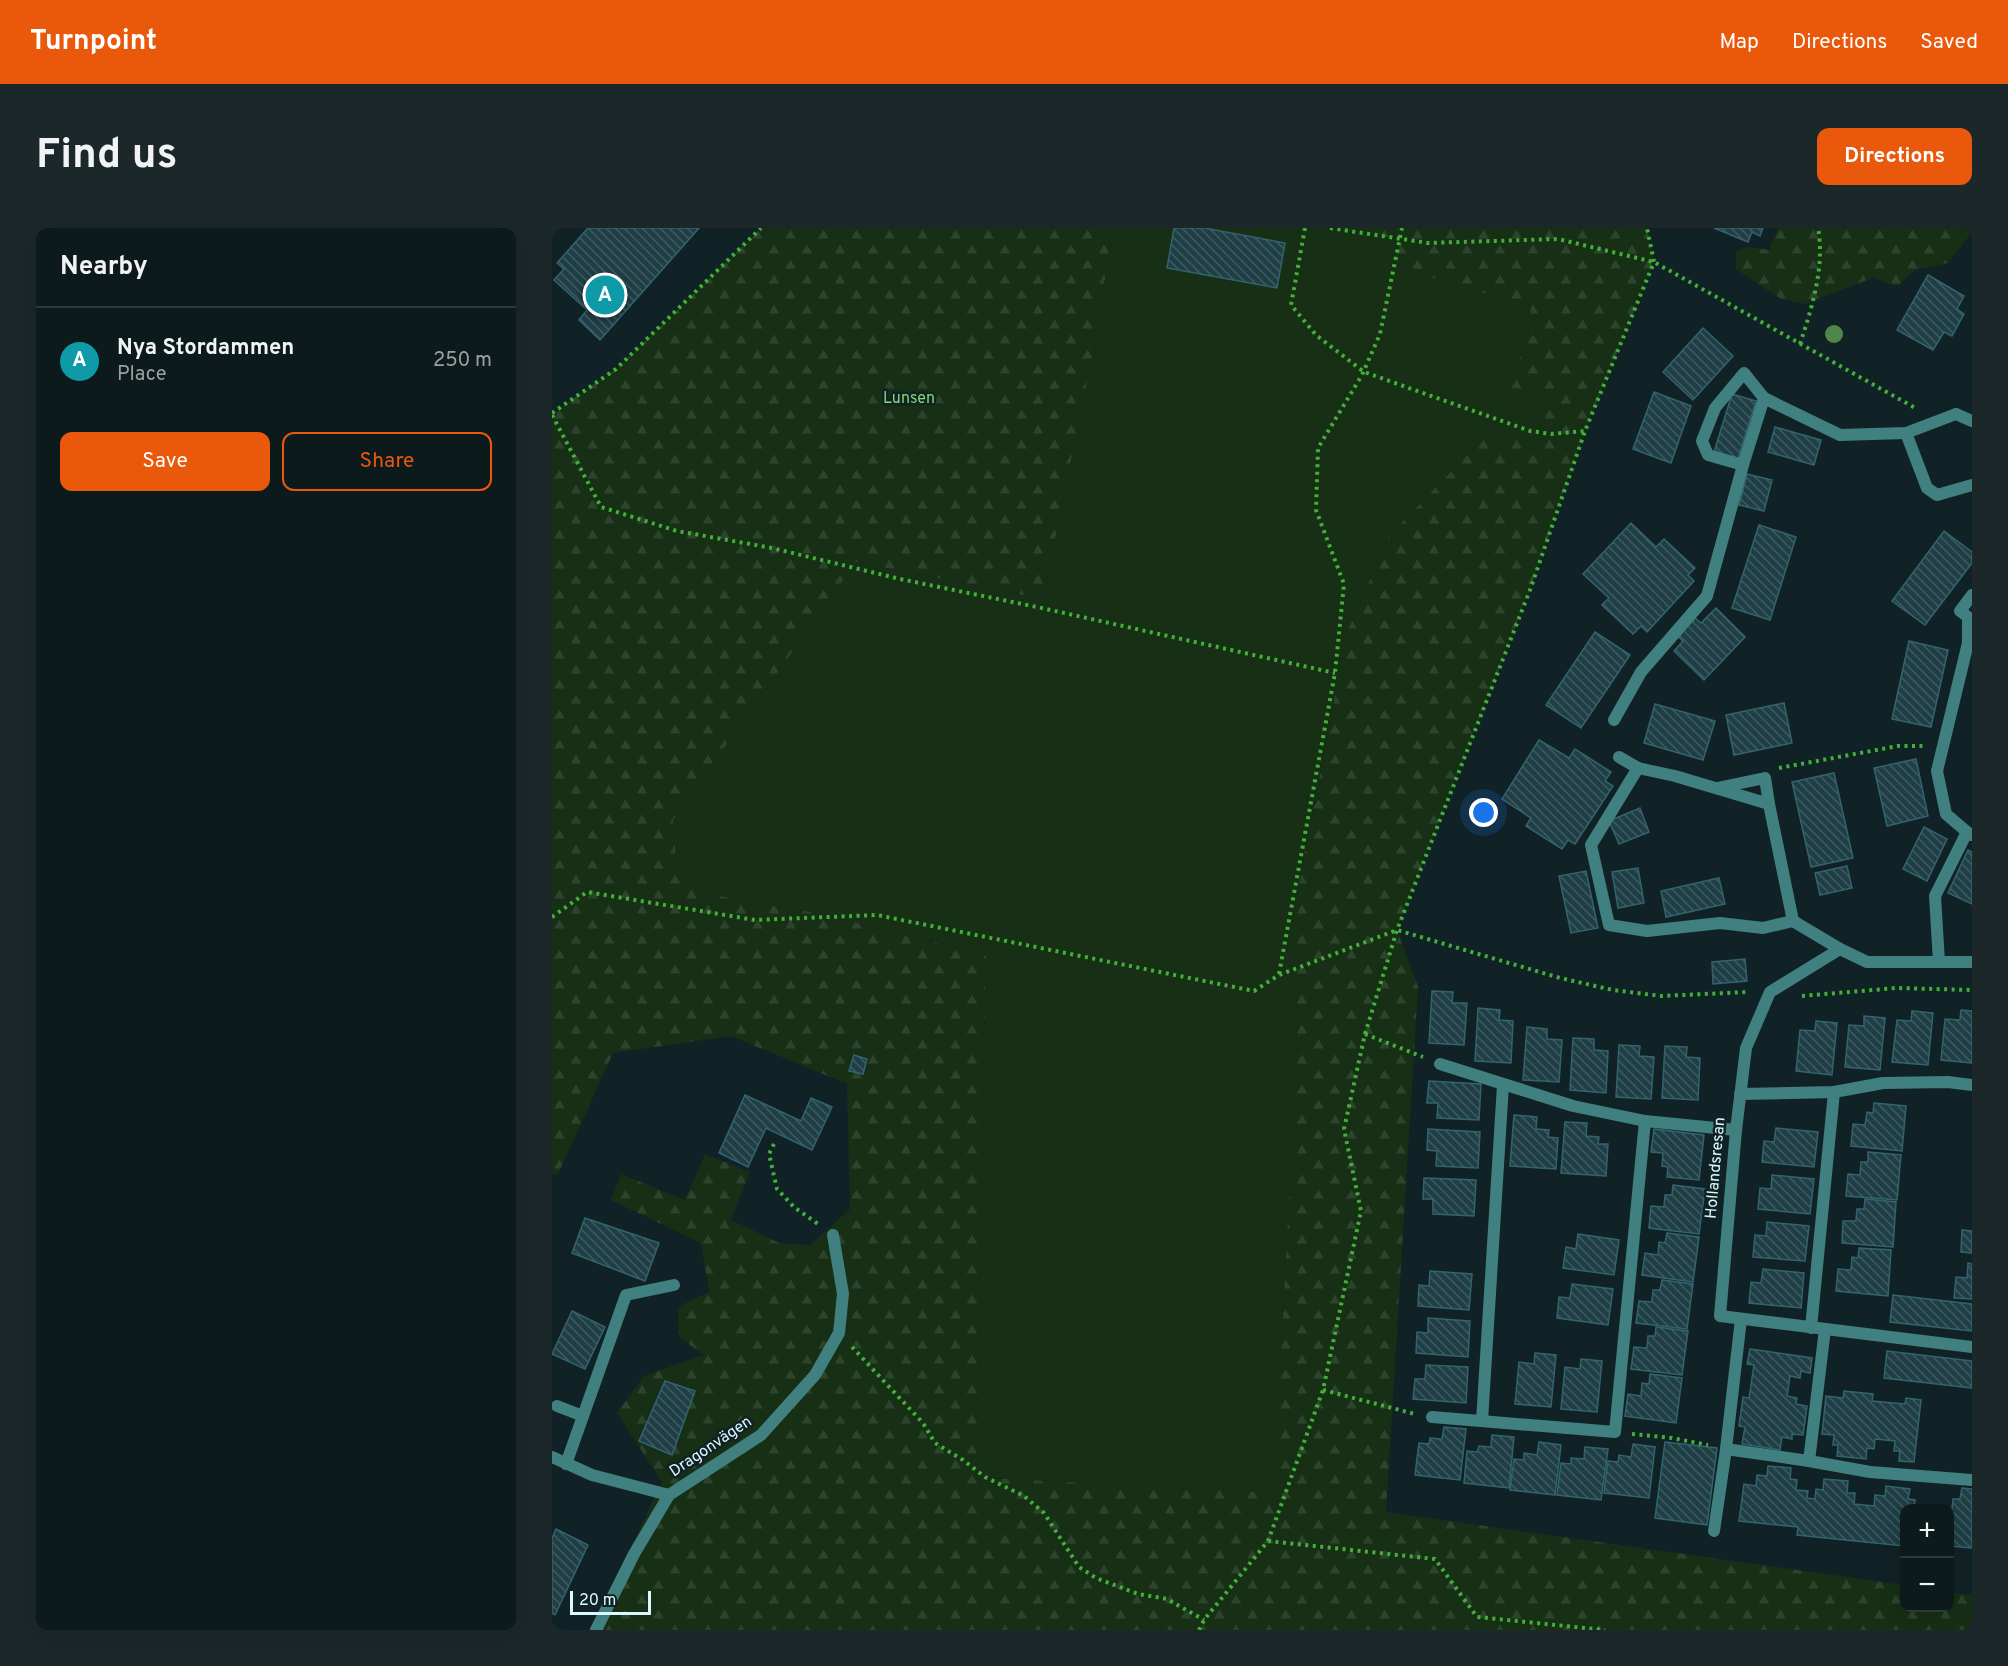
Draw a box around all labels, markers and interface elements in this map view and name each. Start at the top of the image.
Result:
text: Turnpoint [30,24,157,60]
text: Map [1719,29,1759,56]
text: Directions [1792,29,1887,56]
text: Saved [1920,29,1978,56]
button: Directions [1817,128,1972,185]
text: Find us [36,130,177,183]
text: Nearby [60,251,148,284]
pin: A [586,272,624,318]
text: Nya Stordammen [117,335,294,362]
text: A [72,348,87,374]
text: 250 m [433,348,492,374]
text: Place [117,362,167,388]
park label: Lunsen [883,389,935,409]
button: Save [60,432,270,491]
button: Share [282,432,492,491]
your location [1469,798,1498,827]
street label: Hollandsresan [1702,1116,1730,1220]
street label: Dragonvägen [666,1412,756,1482]
map controls [1900,1504,1954,1612]
button: + [1900,1504,1954,1558]
button: − [1900,1558,1954,1612]
scale bar [570,1588,651,1616]
text: 20 m [579,1591,616,1611]

